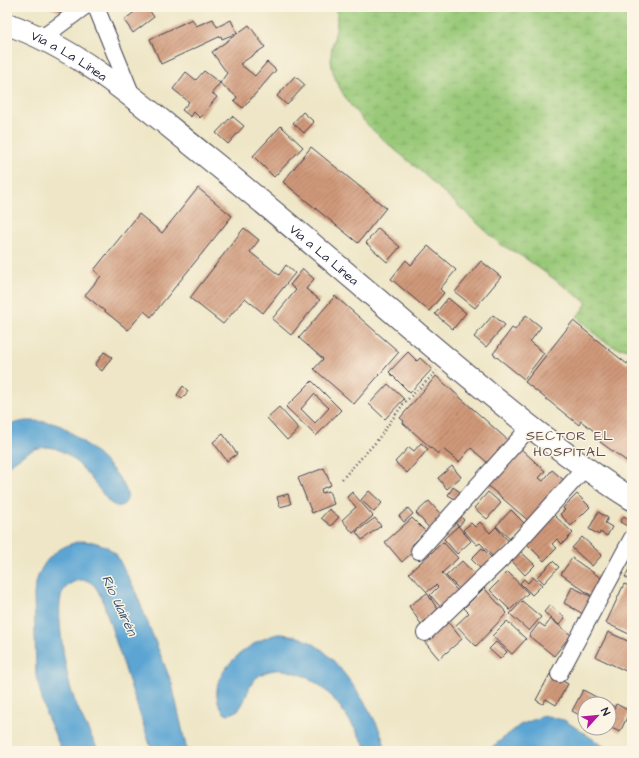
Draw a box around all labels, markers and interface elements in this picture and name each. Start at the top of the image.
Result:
street label: Vía a La Línea [28,27,111,86]
street label: Vía a La Línea [285,221,363,290]
district label: SECTOR EL HOSPITAL [526,426,614,462]
water label: Río Uairén [96,572,142,640]
north arrow [577,696,617,736]
text: N [597,705,614,718]

